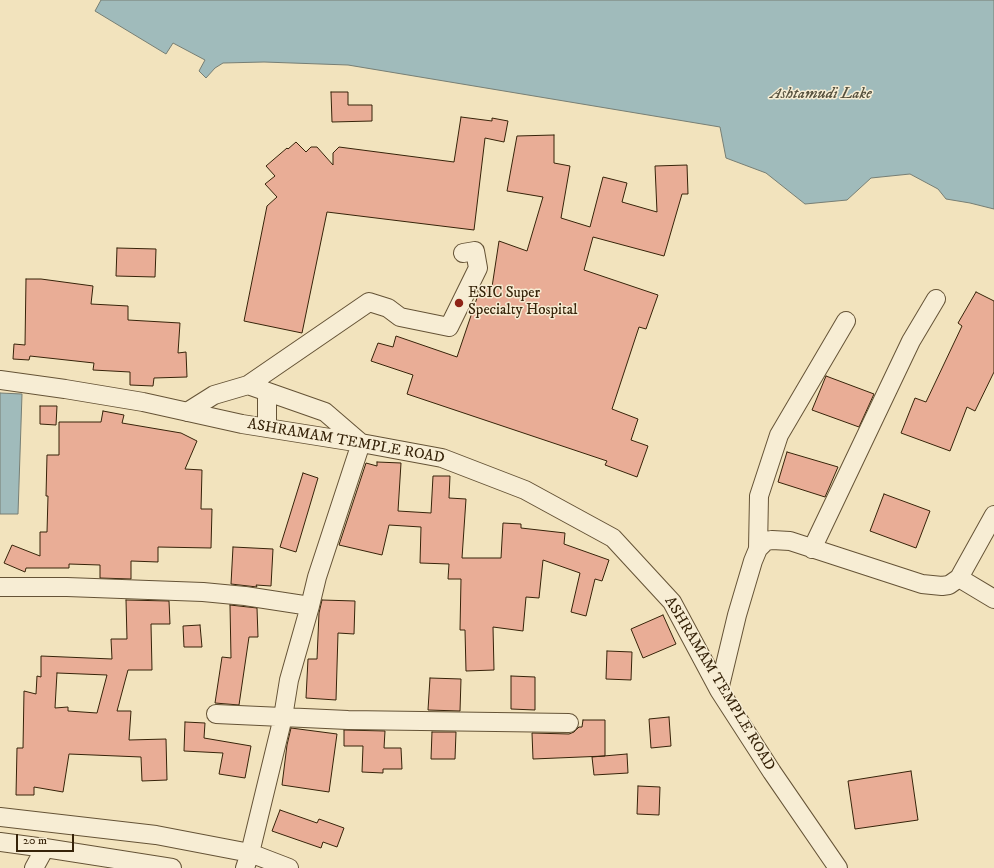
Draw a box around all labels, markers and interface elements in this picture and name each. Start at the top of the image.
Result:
water label: Ashtamudi Lake [770,85,872,105]
place label: ESIC Super Specialty Hospital [468,285,578,320]
marker: ESIC Super Specialty Hospital [453,297,465,309]
street label: ASHRAMAM TEMPLE ROAD [246,416,446,468]
street label: ASHRAMAM TEMPLE ROAD [660,594,778,774]
scale bar [18,826,76,852]
text: 20 m [23,833,47,848]

